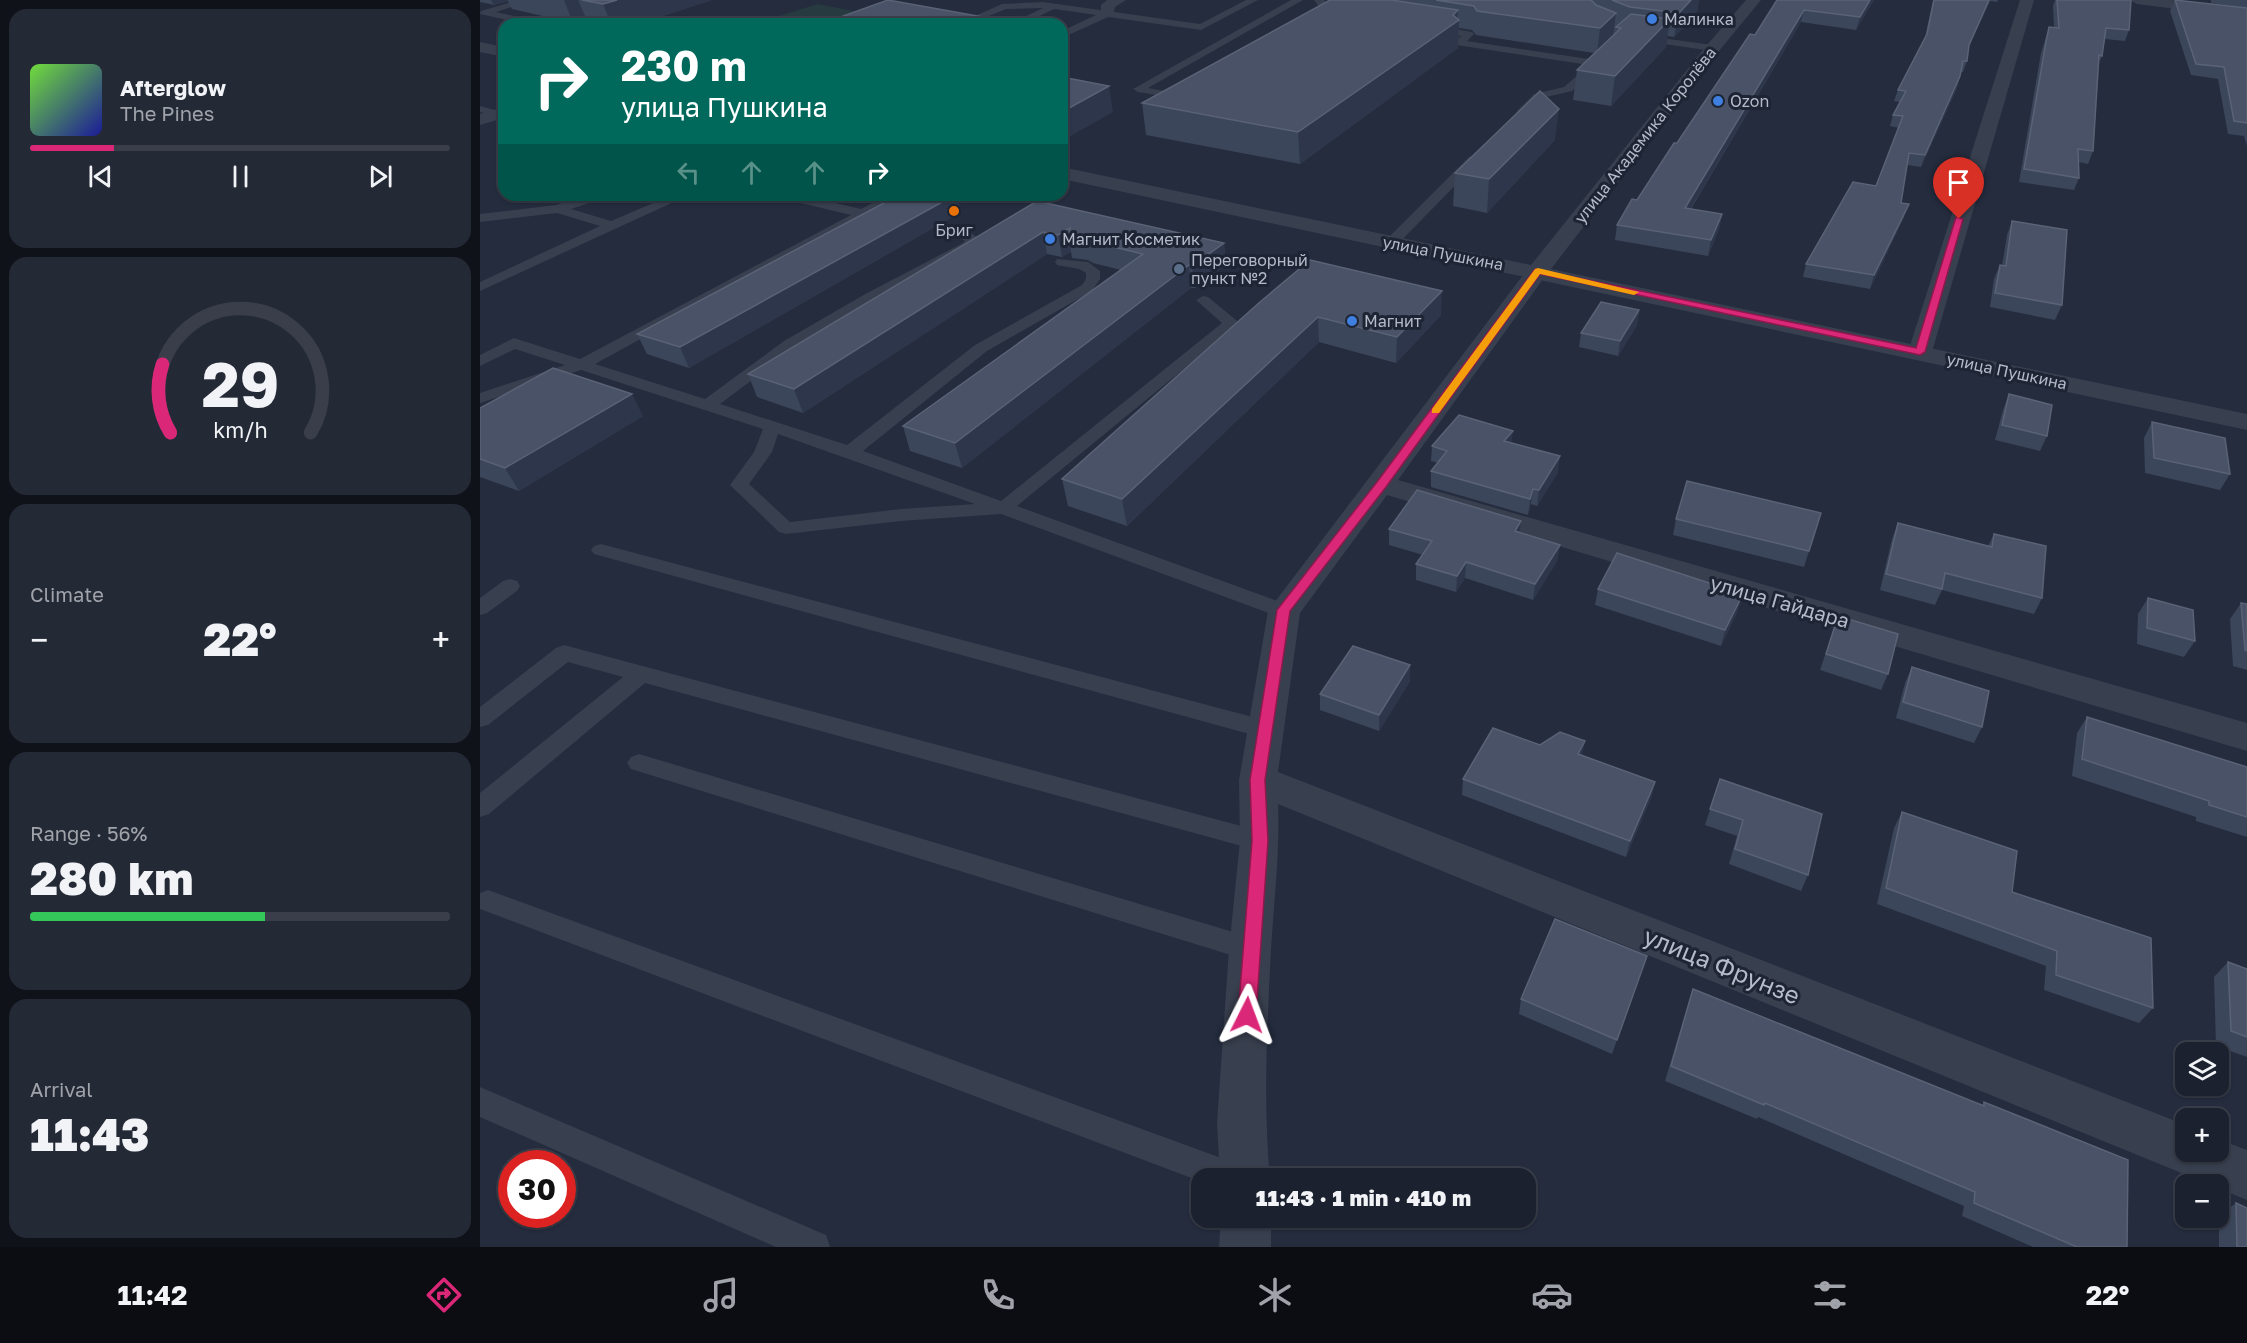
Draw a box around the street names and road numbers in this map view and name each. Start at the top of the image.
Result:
street label: улица Академика Королёва [1570,43,1720,227]
street label: улица Пушкина [1381,231,1505,275]
street label: улица Пушкина [1945,348,2069,394]
street label: улица Гайдара [1708,570,1852,632]
street label: улица Фрунзе [1640,920,1804,1010]

